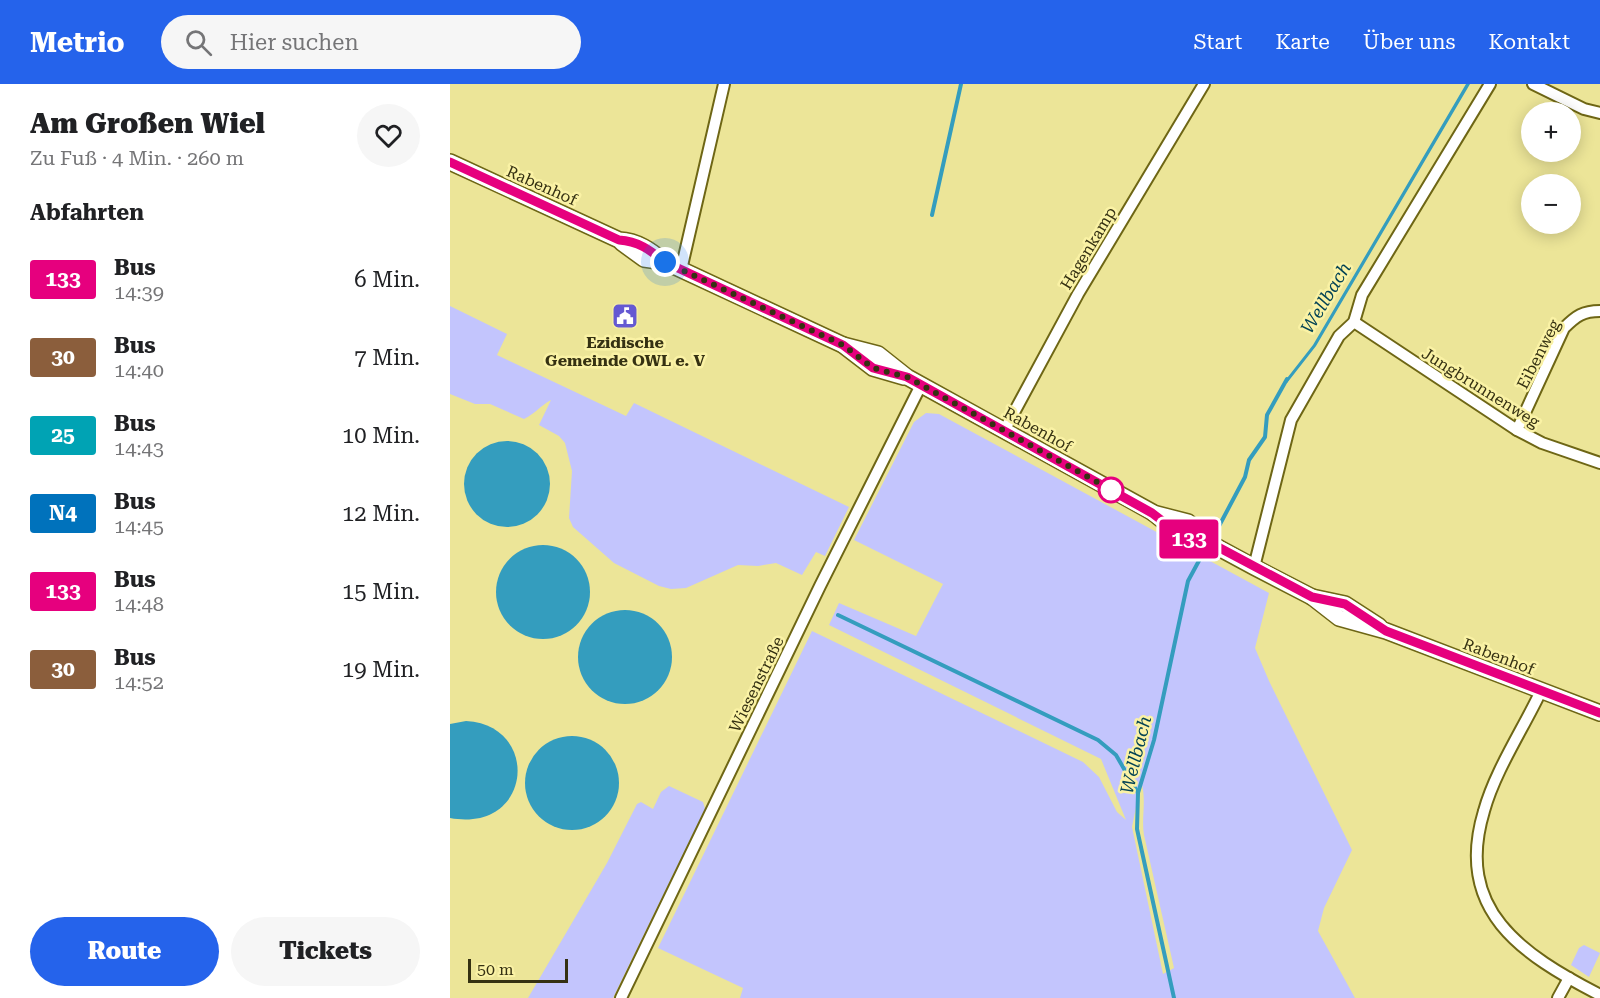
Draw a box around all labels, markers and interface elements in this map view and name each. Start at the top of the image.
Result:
search box [161,15,581,69]
text: Metrio [30,26,125,59]
icon: search [182,26,215,59]
text: Hier suchen [230,30,359,55]
text: Start [1194,30,1242,54]
text: Karte [1275,30,1330,54]
text: Über uns [1363,30,1455,54]
text: Kontakt [1488,30,1570,54]
map controls [1521,102,1581,234]
button: + [1521,102,1581,162]
button: heart [357,104,420,167]
text: Am Großen Wiel [30,107,265,140]
text: Zu Fuß · 4 Min. · 260 m [30,146,244,170]
street label: Rabenhof [504,162,581,210]
button: − [1521,174,1581,234]
text: Abfahrten [30,200,144,225]
street label: Hagenkamp [1056,204,1120,293]
your location [650,247,680,277]
text: Bus [114,255,156,280]
water label: Wellbach [1296,258,1355,337]
text: 133 [45,267,81,291]
text: 6 Min. [354,267,420,292]
text: 14:39 [114,280,164,304]
public building icon: Ezidische Gemeinde OWL e. V [610,301,640,331]
street label: Eibenweg [1513,316,1564,392]
text: Bus [114,333,156,358]
place label: Ezidische Gemeinde OWL e. V [545,333,705,370]
street label: Jungbrunnenweg [1418,343,1544,432]
text: 30 [51,345,75,369]
text: 7 Min. [354,345,420,370]
text: 14:40 [114,358,164,382]
street label: Rabenhof [1000,403,1076,456]
text: Bus [114,411,156,436]
text: 25 [51,423,75,447]
text: 10 Min. [342,423,420,448]
text: 14:43 [114,436,164,460]
unlabelled marker [1098,477,1124,503]
text: Bus [114,489,156,514]
text: N4 [49,501,77,525]
text: 12 Min. [342,501,420,526]
text: 14:45 [114,514,164,538]
line badge: 133 [1154,520,1224,558]
text: 133 [1171,527,1207,551]
text: Bus [114,567,156,592]
text: 133 [45,579,81,603]
text: 15 Min. [342,579,420,604]
text: 14:48 [114,592,164,616]
street label: Wiesenstraße [725,633,788,735]
street label: Rabenhof [1460,634,1538,679]
text: Bus [114,645,156,670]
text: 30 [51,657,75,681]
text: 19 Min. [342,657,420,682]
text: 14:52 [114,670,164,694]
water label: Wellbach [1116,714,1155,796]
button: Route [30,917,219,986]
button: Tickets [231,917,420,986]
scale bar [468,956,568,984]
text: 50 m [477,960,514,979]

